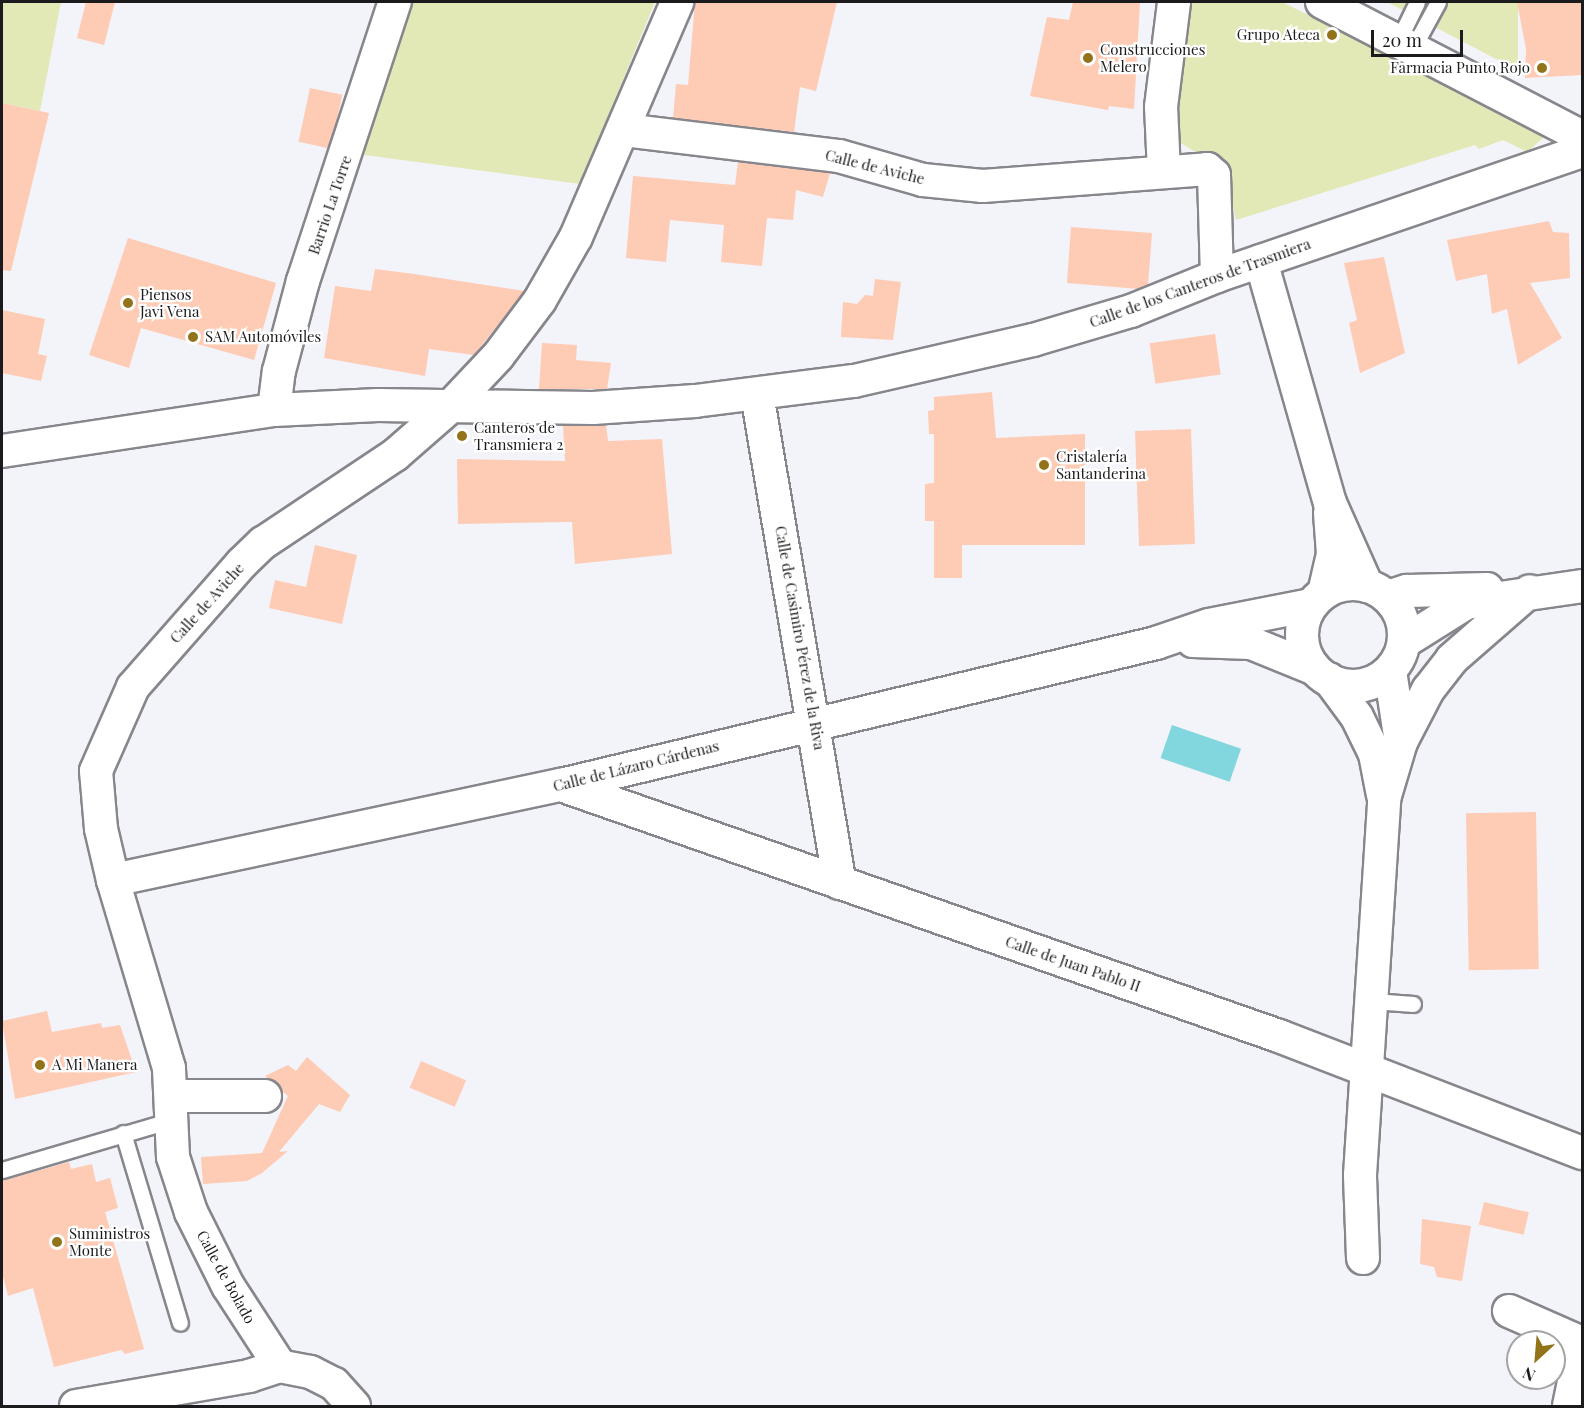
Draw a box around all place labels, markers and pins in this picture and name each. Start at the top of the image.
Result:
place label: Grupo Ateca [1236,26,1320,44]
marker: Grupo Ateca [1325,28,1339,42]
place label: Construcciones Melero [1100,40,1205,75]
marker: Construcciones Melero [1081,51,1095,65]
place label: Farmacia Punto Rojo [1390,59,1530,77]
marker: Farmacia Punto Rojo [1535,61,1549,75]
place label: Piensos Javi Vena [140,285,200,320]
marker: Piensos Javi Vena [121,296,135,310]
place label: SAM Automóviles [205,328,322,346]
marker: SAM Automóviles [186,330,200,344]
place label: Canteros de Transmiera 2 [474,418,563,453]
marker: Canteros de Transmiera 2 [455,429,469,443]
place label: Cristalería Santanderina [1056,447,1146,482]
marker: Cristalería Santanderina [1037,458,1051,472]
place label: A Mi Manera [52,1056,138,1074]
marker: A Mi Manera [33,1058,47,1072]
place label: Suministros Monte [69,1224,150,1259]
marker: Suministros Monte [50,1235,64,1249]

